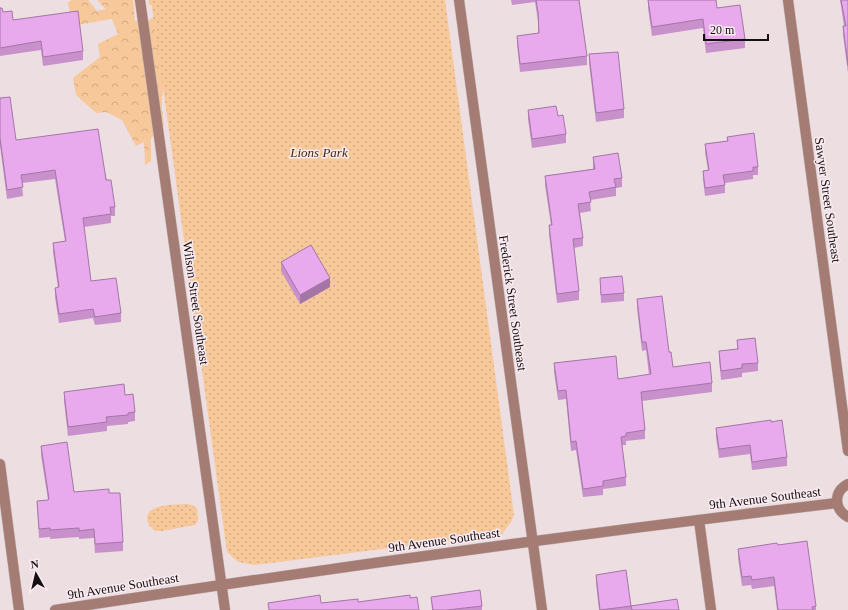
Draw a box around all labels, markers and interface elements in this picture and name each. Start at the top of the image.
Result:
scale bar [704,16,768,42]
text: 20 m [710,23,735,37]
street label: Sawyer Street Southeast [812,136,844,264]
park label: Lions Park [289,145,348,160]
street label: Frederick Street Southeast [496,234,530,372]
street label: Wilson Street Southeast [180,240,212,366]
street label: 9th Avenue Southeast [708,484,822,512]
street label: 9th Avenue Southeast [387,525,501,555]
north arrow [16,554,56,594]
text: N [30,558,39,571]
street label: 9th Avenue Southeast [66,570,180,602]

